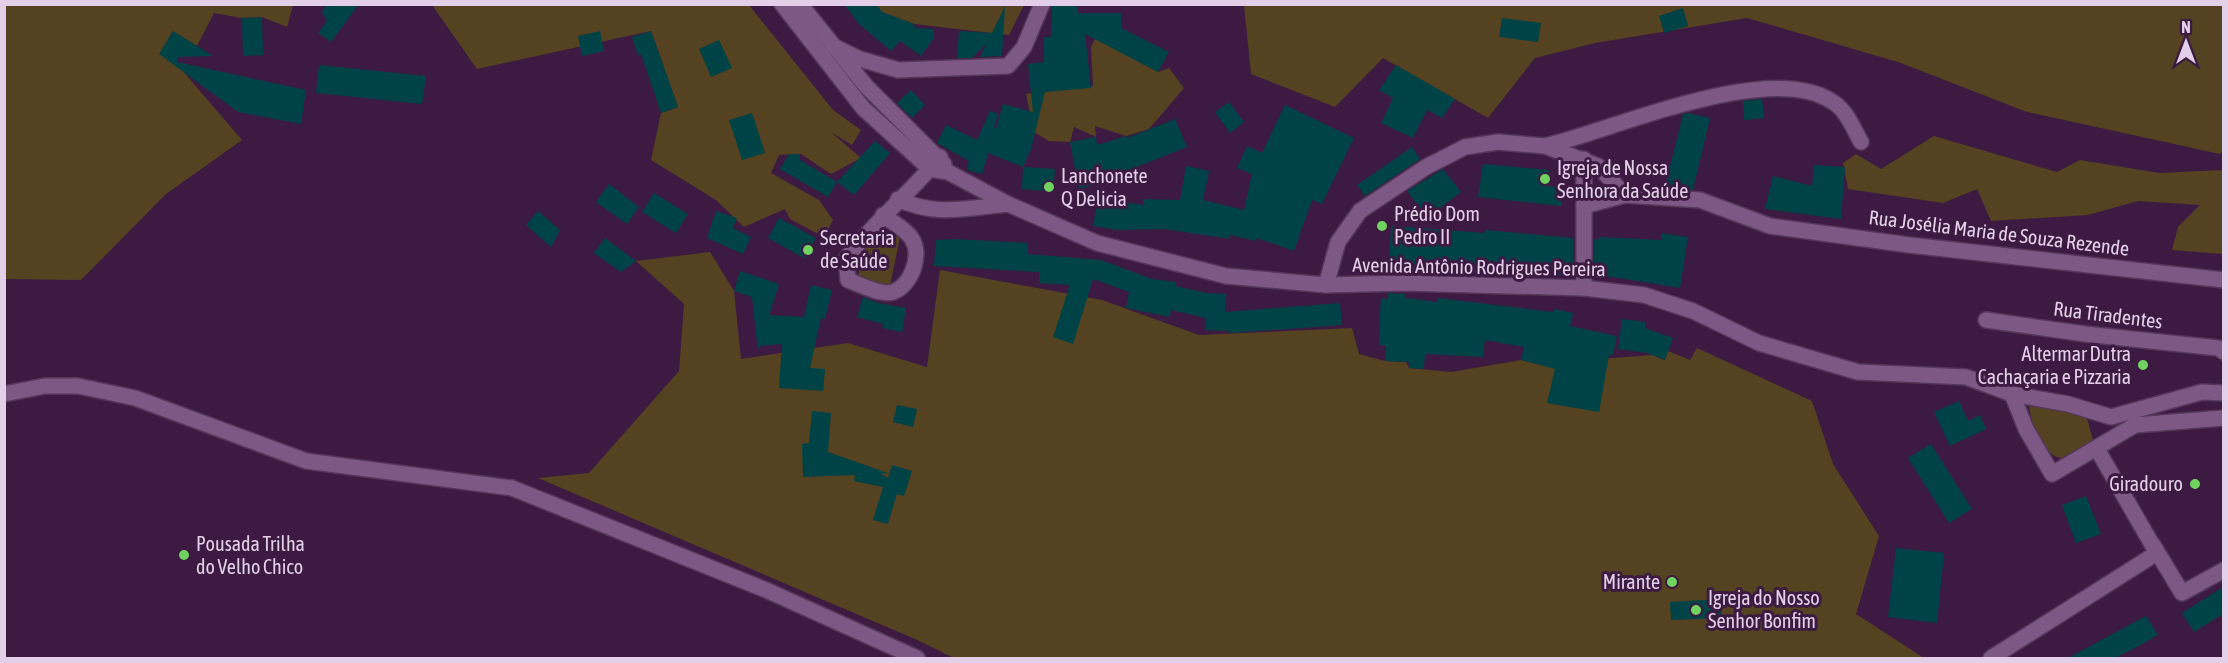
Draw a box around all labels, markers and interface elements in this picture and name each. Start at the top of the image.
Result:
north arrow [2156,12,2216,72]
text: N [2181,18,2191,36]
place label: Igreja de Nossa Senhora da Saúde [1557,156,1688,202]
place label: Lanchonete Q Delicia [1061,164,1148,210]
marker: Igreja de Nossa Senhora da Saúde [1538,172,1552,186]
marker: Lanchonete Q Delicia [1042,180,1056,194]
place label: Prédio Dom Pedro II [1394,202,1480,248]
street label: Rua Josélia Maria de Souza Rezende [1868,205,2131,260]
marker: Prédio Dom Pedro II [1375,219,1389,233]
place label: Secretaria de Saúde [820,226,895,272]
marker: Secretaria de Saúde [801,243,815,257]
street label: Avenida Antônio Rodrigues Pereira [1352,253,1606,280]
street label: Rua Tiradentes [2052,296,2164,333]
place label: Altermar Dutra Cachaçaria e Pizzaria [1978,342,2131,388]
marker: Altermar Dutra Cachaçaria e Pizzaria [2136,358,2150,372]
place label: Giradouro [2109,472,2183,495]
marker: Giradouro [2188,477,2202,491]
place label: Pousada Trilha do Velho Chico [196,532,305,578]
marker: Pousada Trilha do Velho Chico [177,548,191,562]
place label: Mirante [1603,570,1660,593]
marker: Mirante [1665,575,1679,589]
place label: Igreja do Nosso Senhor Bonfim [1708,586,1820,632]
marker: Igreja do Nosso Senhor Bonfim [1689,603,1703,617]

